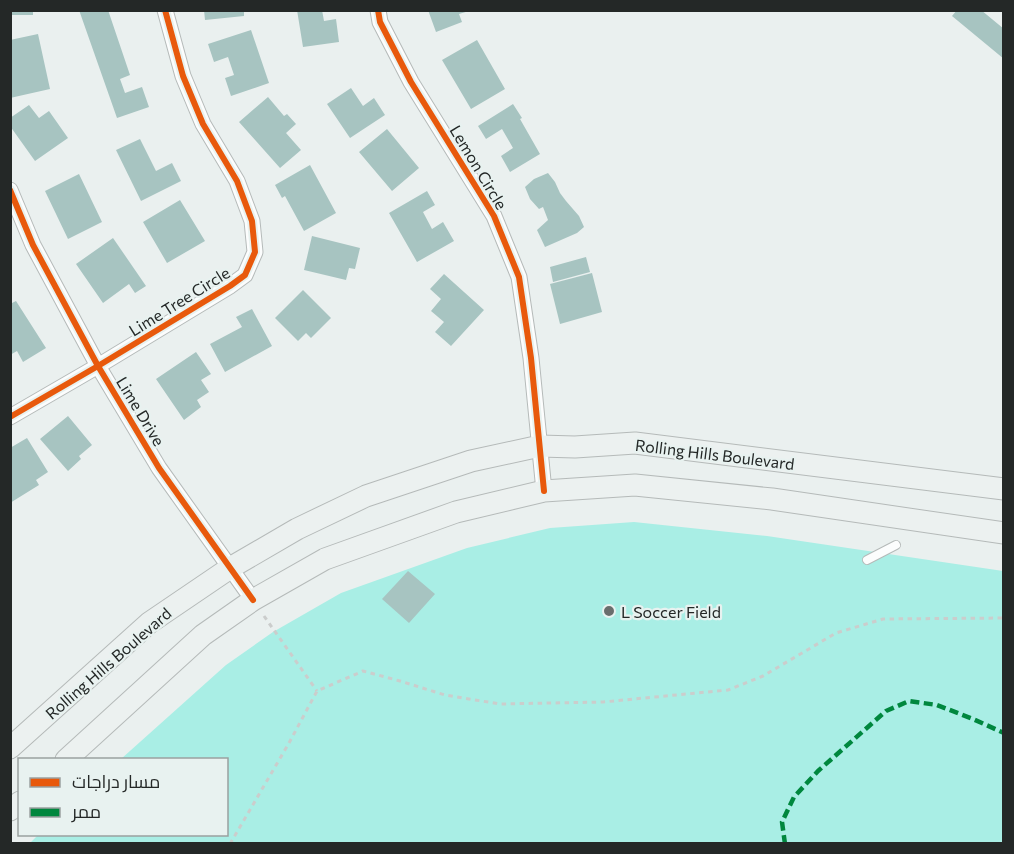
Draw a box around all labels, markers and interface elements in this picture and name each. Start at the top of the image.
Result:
street label: Lemon Circle [446,121,512,213]
street label: Lime Tree Circle [125,262,233,340]
street label: Lime Drive [113,373,169,449]
street label: Rolling Hills Boulevard [634,435,796,473]
place label: L Soccer Field [621,602,721,621]
street label: Rolling Hills Boulevard [41,603,175,723]
marker: L Soccer Field [602,604,616,618]
legend [18,758,228,836]
text: مسار دراجات [72,770,160,793]
text: ممر [71,800,101,823]

